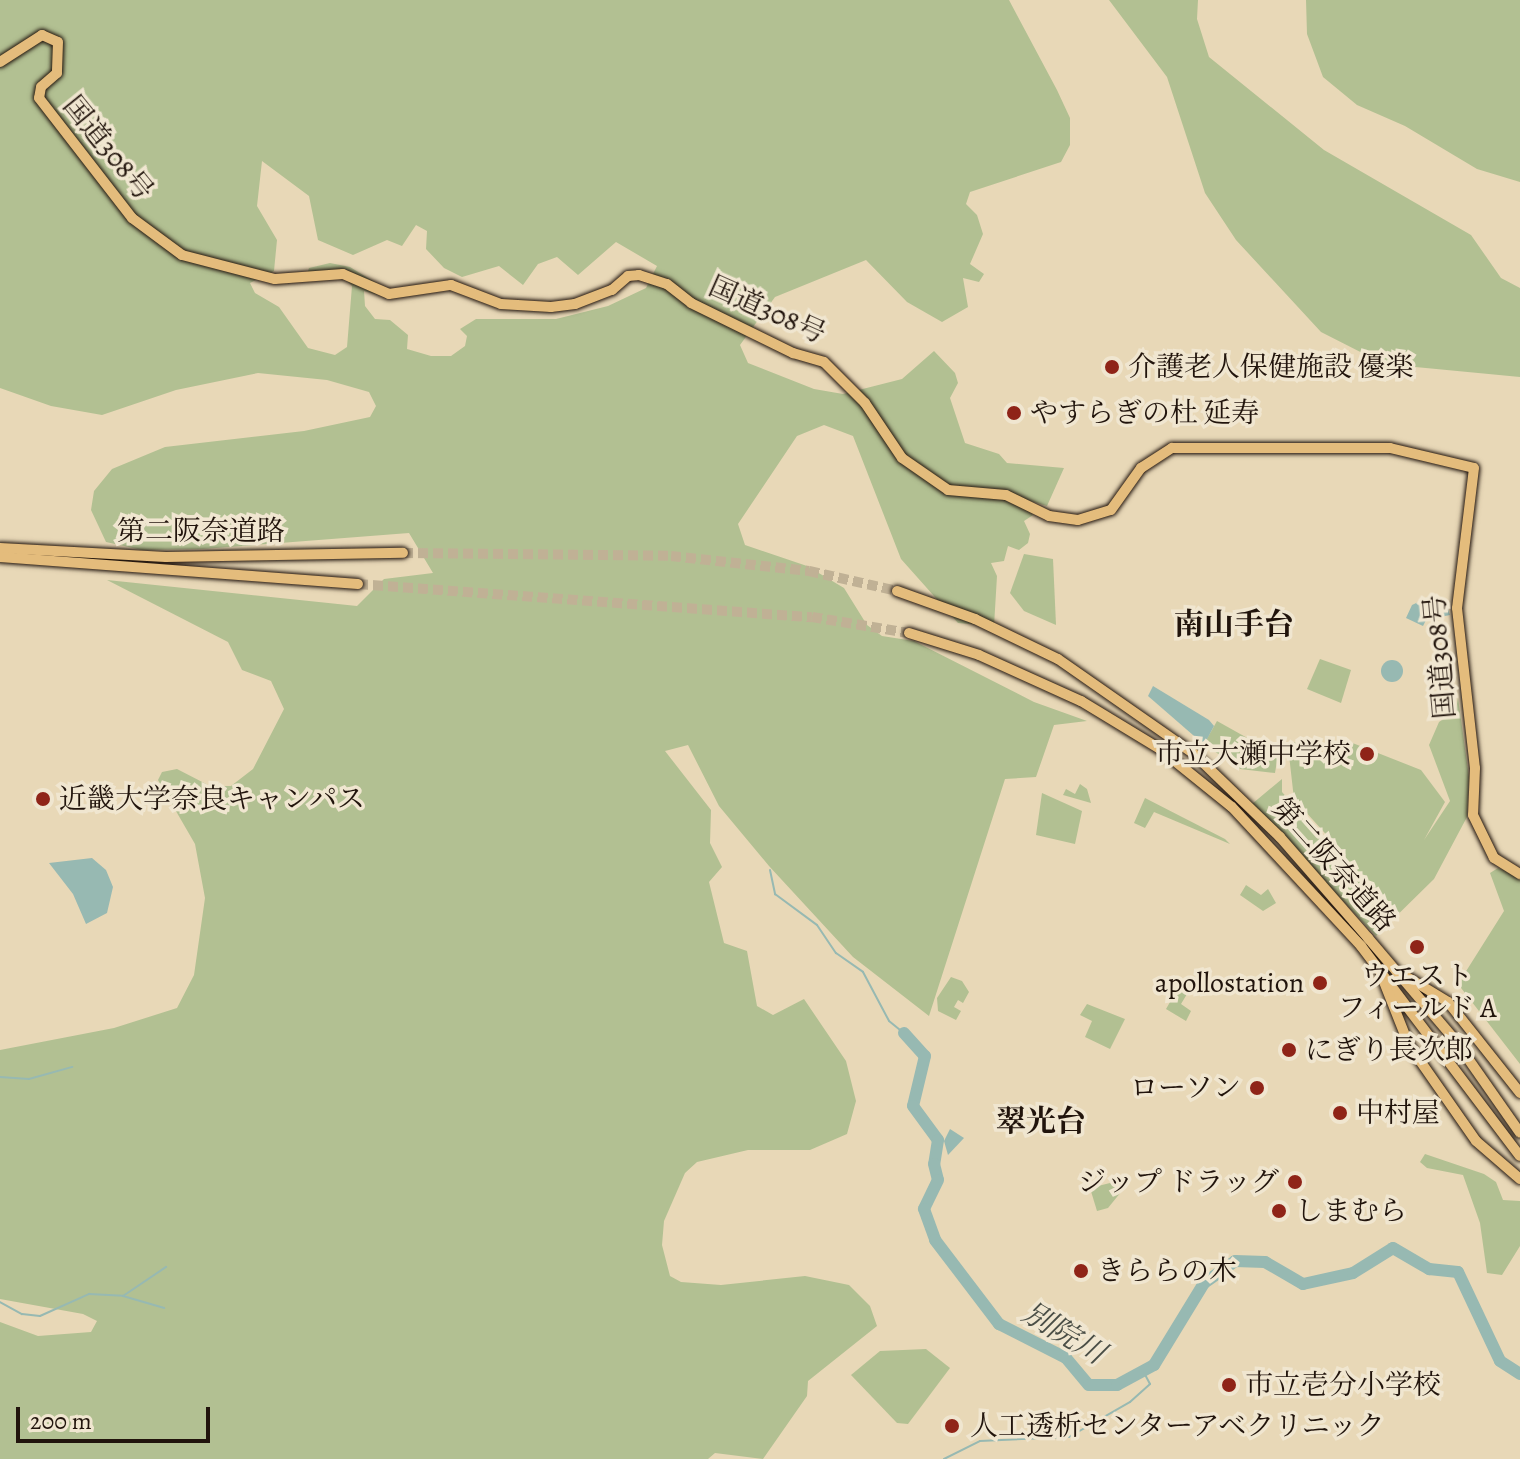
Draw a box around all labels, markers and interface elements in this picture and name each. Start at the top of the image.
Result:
street label: 国道308号 [56,89,160,207]
street label: 国道308号 [703,269,831,351]
place label: 介護老人保健施設 優楽 [1128,350,1414,384]
marker: 介護老人保健施設 優楽 [1103,358,1121,376]
place label: やすらぎの杜 延寿 [1030,396,1260,430]
marker: やすらぎの杜 延寿 [1005,404,1023,422]
street label: 第二阪奈道路 [117,514,285,548]
street label: 国道308号 [1418,594,1462,720]
district label: 南山手台 [1174,606,1294,642]
place label: 市立大瀬中学校 [1155,737,1351,771]
marker: 市立大瀬中学校 [1358,745,1376,763]
place label: 近畿大学奈良キャンパス [59,782,367,816]
marker: 近畿大学奈良キャンパス [34,790,52,808]
street label: 第二阪奈道路 [1265,791,1403,939]
marker: ウエスト フィールド A [1408,938,1426,956]
place label: ウエスト フィールド A [1336,959,1498,1025]
place label: apollostation [1155,966,1304,1000]
marker: apollostation [1311,974,1329,992]
place label: にぎり長次郎 [1305,1033,1473,1067]
marker: にぎり長次郎 [1280,1041,1298,1059]
place label: ローソン [1129,1071,1241,1105]
marker: ローソン [1248,1079,1266,1097]
place label: 中村屋 [1356,1096,1440,1130]
district label: 翠光台 [996,1103,1086,1139]
marker: 中村屋 [1331,1104,1349,1122]
place label: ジップ ドラッグ [1077,1165,1279,1199]
marker: ジップ ドラッグ [1286,1173,1304,1191]
place label: しまむら [1295,1194,1407,1228]
marker: しまむら [1270,1202,1288,1220]
place label: きららの木 [1097,1254,1237,1288]
marker: きららの木 [1072,1262,1090,1280]
water label: 別院川 [1016,1294,1112,1372]
place label: 市立壱分小学校 [1245,1368,1441,1402]
marker: 市立壱分小学校 [1220,1376,1238,1394]
scale bar [20,1391,214,1441]
text: 200 m [30,1405,92,1437]
place label: 人工透析センターアベクリニック [970,1409,1390,1443]
marker: 人工透析センターアベクリニック [941,1415,963,1437]

